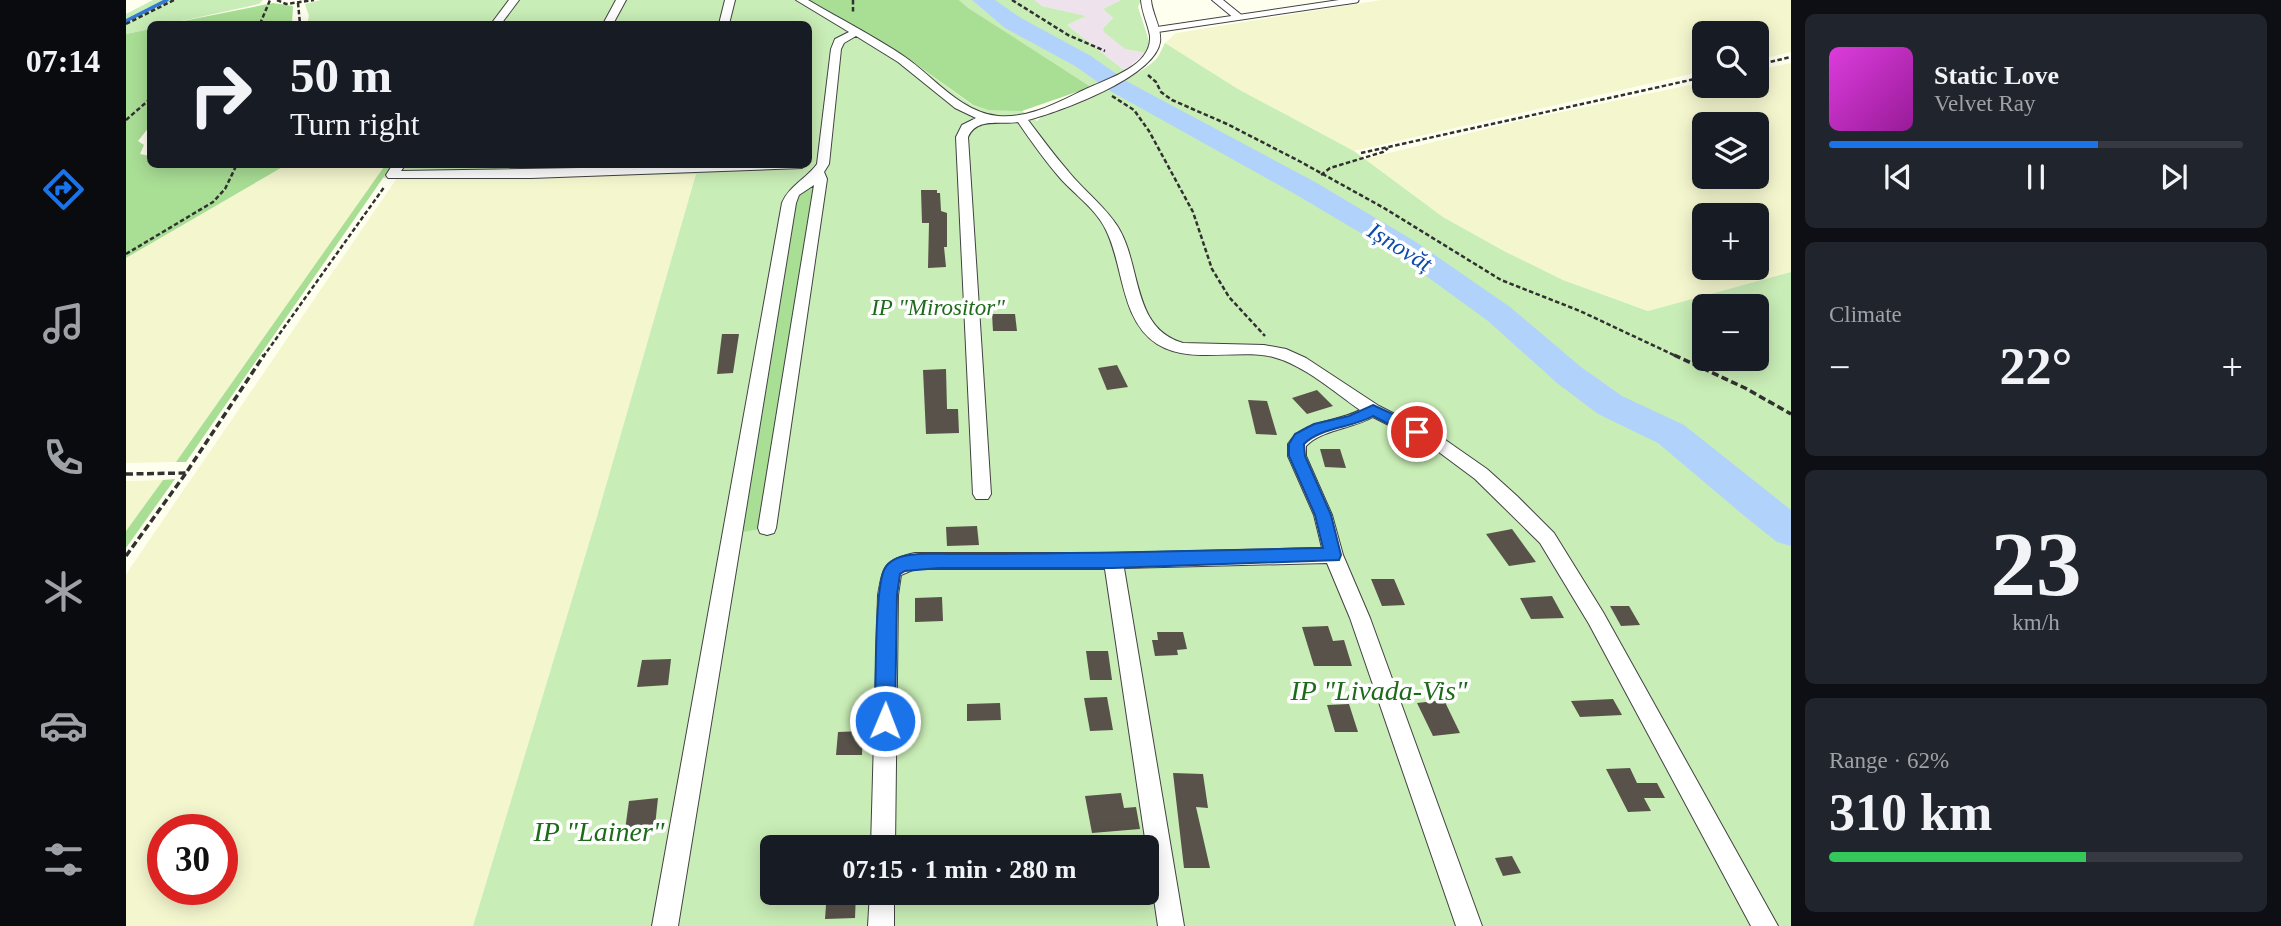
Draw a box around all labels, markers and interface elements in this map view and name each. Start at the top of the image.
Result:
map controls [1692,21,1769,371]
button: search [1692,21,1769,98]
text: 07:14 [26,43,100,79]
text: 50 m [290,48,392,103]
icon: right [175,49,266,140]
text: Static Love [1934,61,2059,90]
text: Velvet Ray [1934,91,2036,116]
text: Turn right [290,106,420,142]
button: layers [1692,112,1769,189]
icon: previous [1879,158,1917,196]
icon: pause [2017,158,2055,196]
icon: next [2155,158,2193,196]
icon: directions [39,165,88,214]
button: + [1692,203,1769,280]
water label: Ișnovăț [1362,217,1438,277]
button: − [1692,294,1769,371]
park label: IP "Mirositor" [870,295,1005,320]
icon: music [39,299,88,348]
text: Climate [1829,302,1902,327]
text: 22° [2000,338,2072,395]
text: − [1829,346,1850,388]
text: + [2222,346,2243,388]
pin [1387,402,1447,462]
icon: arrive [1398,413,1436,451]
icon: phone [39,433,88,482]
text: 23 [1991,514,2082,615]
icon: climate [39,567,88,616]
text: km/h [2012,610,2060,635]
park label: IP "Livada-Vis" [1289,675,1468,706]
position arrow [848,684,922,758]
icon: car [39,701,88,750]
text: Range · 62% [1829,748,1949,773]
text: 310 km [1829,784,1992,841]
speed limit sign: 30 [147,814,238,905]
park label: IP "Lainer" [532,816,665,847]
icon: filters [39,835,88,884]
text: 07:15 · 1 min · 280 m [843,855,1077,884]

